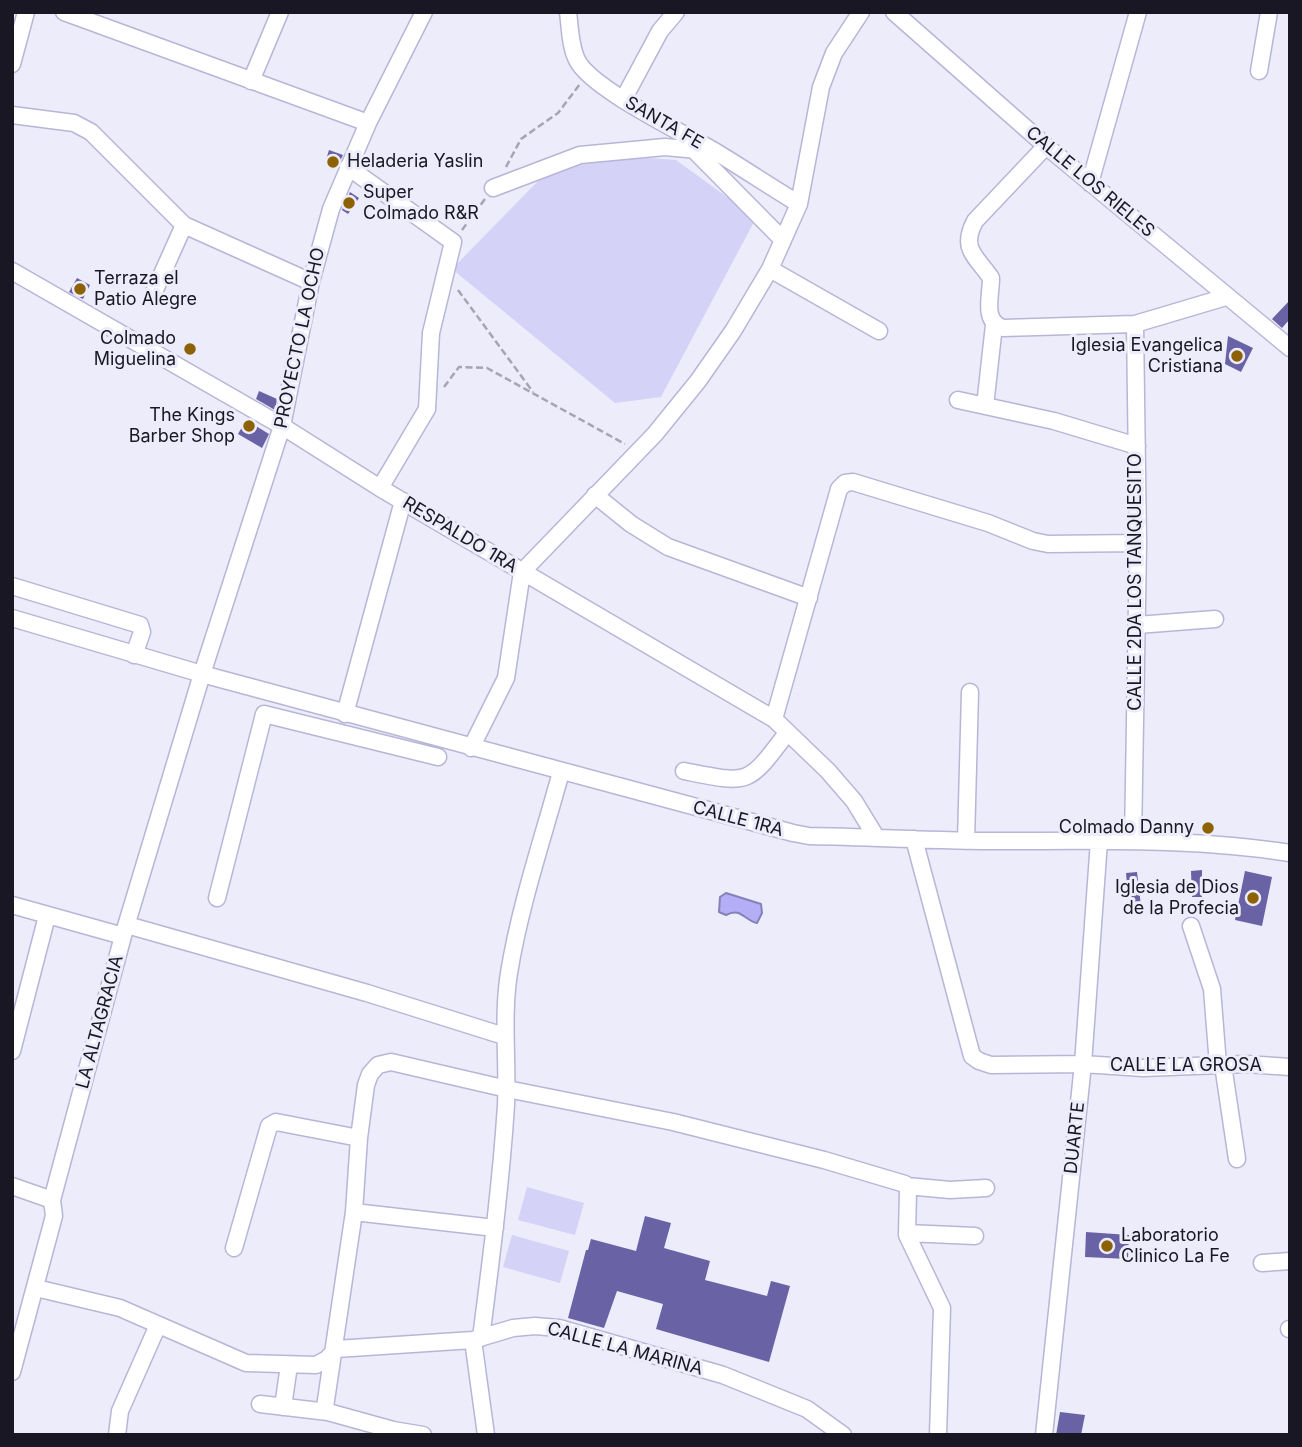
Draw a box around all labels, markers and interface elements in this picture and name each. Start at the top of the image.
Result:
street label: SANTA FE [621,92,707,154]
street label: CALLE LOS RIELES [1021,122,1159,242]
place label: Heladeria Yaslin [347,151,483,173]
marker: Heladeria Yaslin [325,154,341,170]
place label: Super Colmado R&R [363,182,479,224]
marker: Super Colmado R&R [341,195,357,211]
street label: PROYECTO LA OCHO [270,246,330,430]
place label: Terraza el Patio Alegre [94,268,197,310]
marker: Terraza el Patio Alegre [72,281,88,297]
place label: Colmado Miguelina [94,328,176,370]
place label: Iglesia Evangelica Cristiana [1071,335,1223,378]
marker: Colmado Miguelina [182,341,198,357]
marker: Iglesia Evangelica Cristiana [1229,348,1245,364]
place label: The Kings Barber Shop [129,405,235,448]
marker: The Kings Barber Shop [241,418,257,434]
street label: CALLE 2DA LOS TANQUESITO [1125,453,1147,711]
street label: RESPALDO 1RA [399,492,521,578]
street label: CALLE 1RA [690,797,786,841]
place label: Colmado Danny [1059,817,1194,839]
marker: Colmado Danny [1200,820,1216,836]
place label: Iglesia de Dios de la Profecia [1115,877,1239,920]
marker: Iglesia de Dios de la Profecia [1245,890,1261,906]
street label: LA ALTAGRACIA [72,953,128,1091]
street label: CALLE LA GROSA [1110,1055,1262,1077]
street label: DUARTE [1060,1101,1090,1175]
place label: Laboratorio Clinico La Fe [1121,1225,1230,1268]
marker: Laboratorio Clinico La Fe [1099,1238,1115,1254]
street label: CALLE LA MARINA [545,1318,705,1380]

